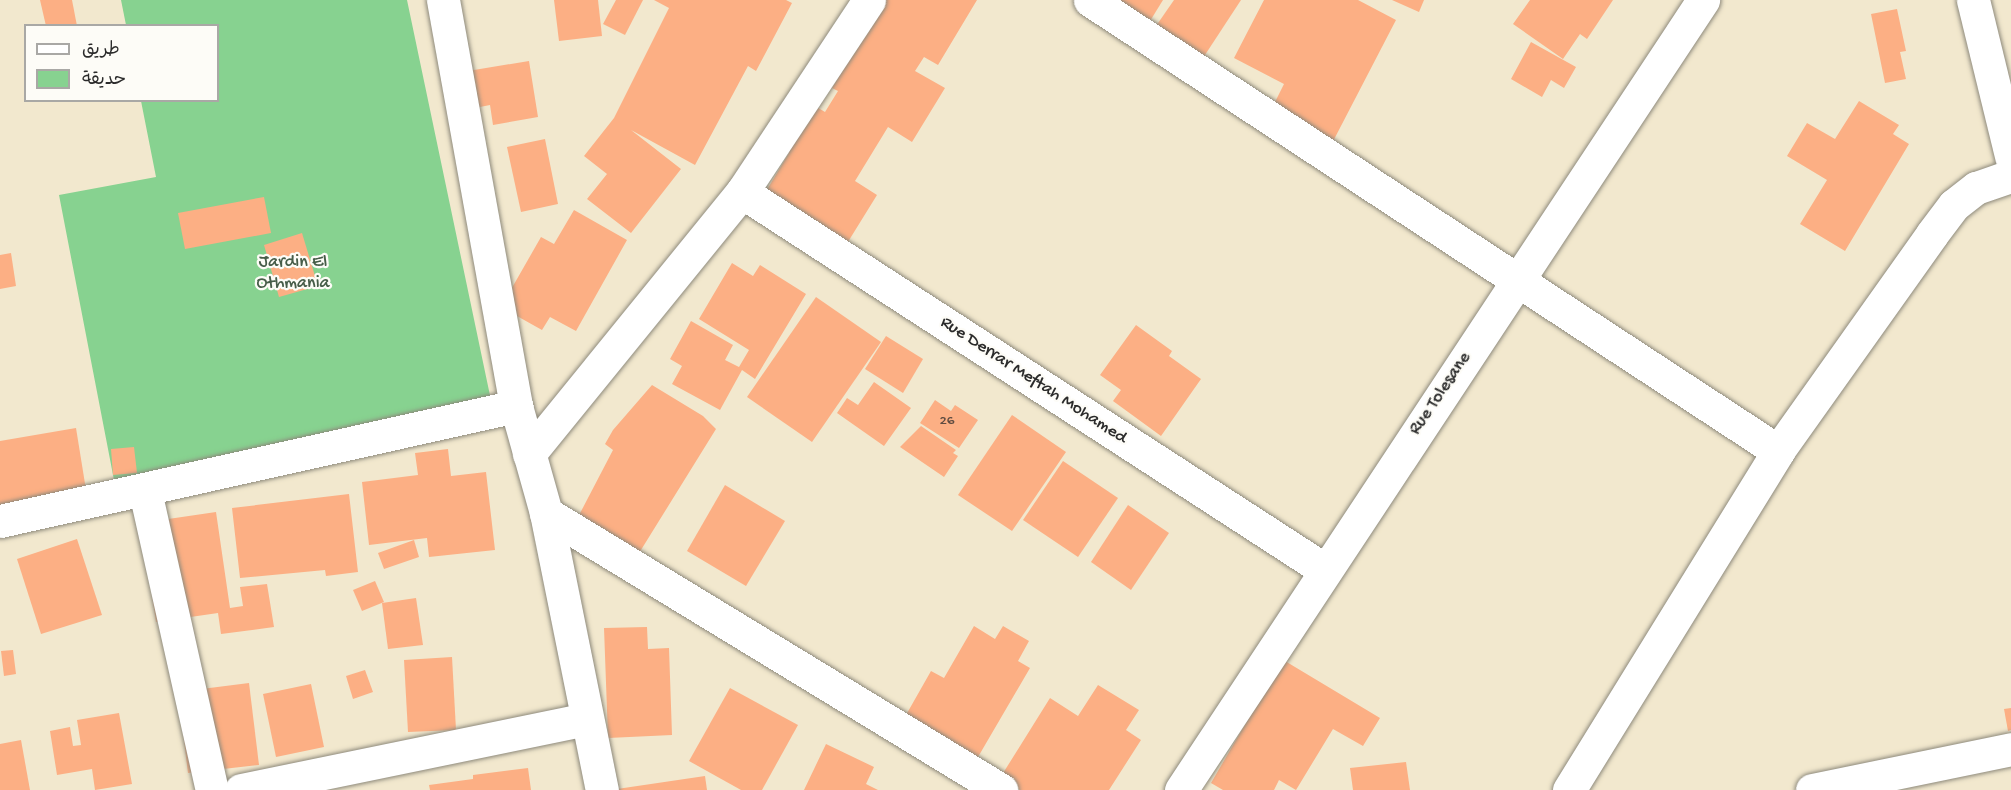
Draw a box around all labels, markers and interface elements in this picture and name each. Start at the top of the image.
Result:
legend [24,24,219,102]
text: طريق [82,40,120,61]
text: حديقة [82,70,126,91]
park label: Jardin El Othmania [256,253,330,296]
street label: Rue Derrar Meftah Mohamed [935,312,1131,450]
street label: Rue Tolesane [1405,348,1477,440]
house number: 26 [940,413,954,431]

